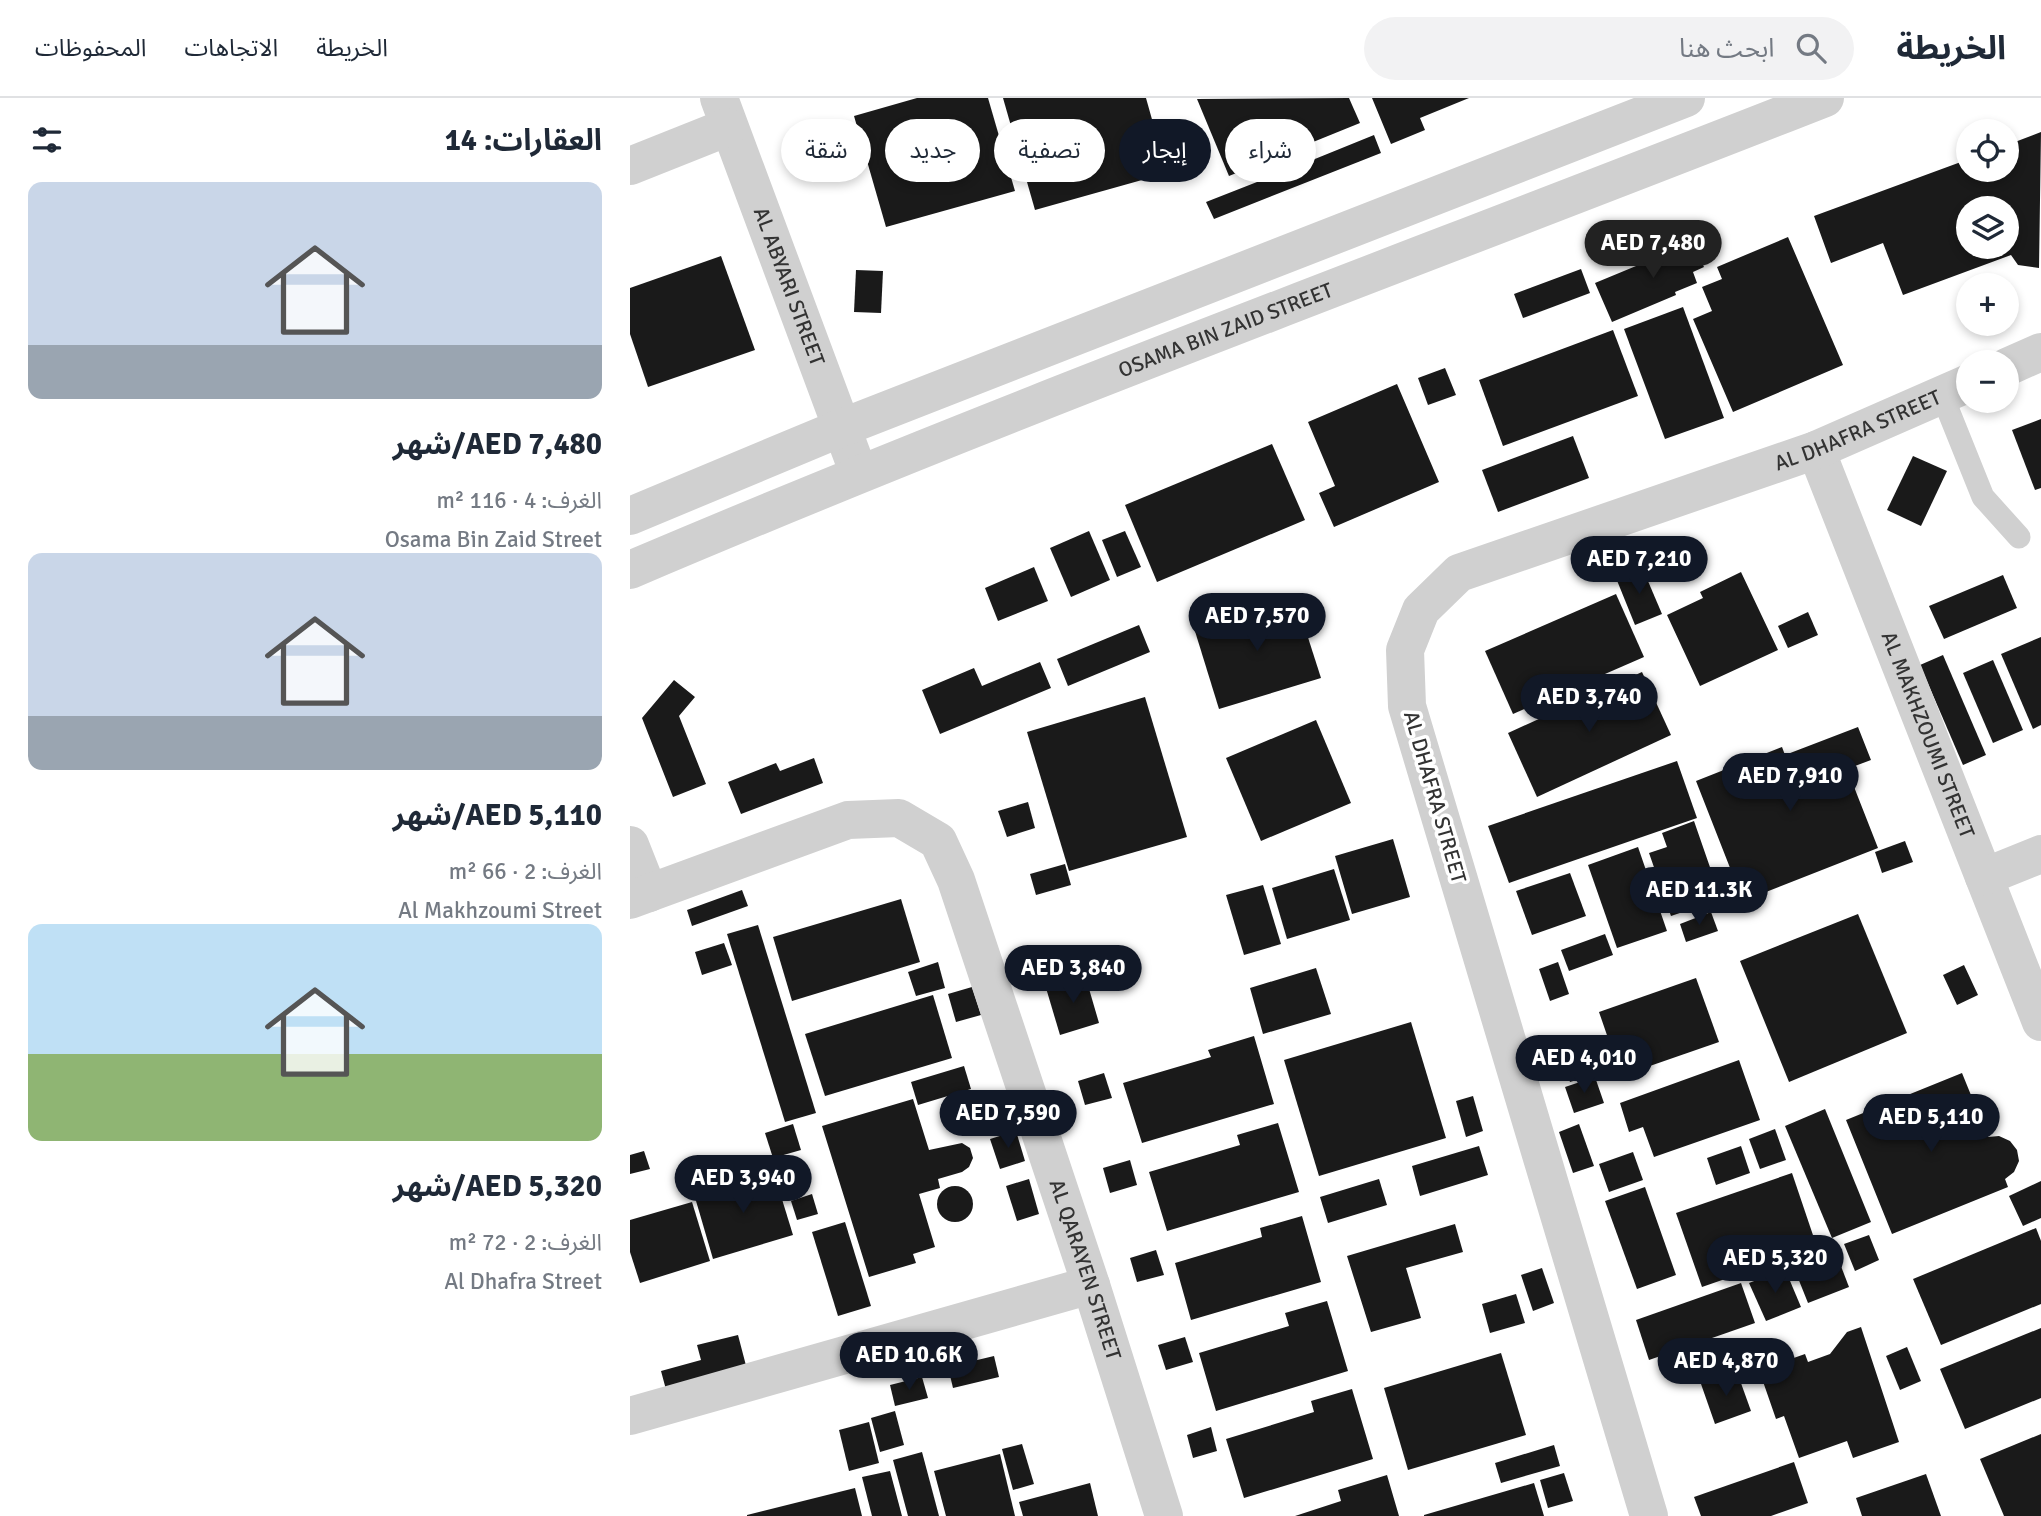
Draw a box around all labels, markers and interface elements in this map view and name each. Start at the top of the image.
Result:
search box [1364,17,1854,80]
text: الخريطة [1896,28,2006,69]
icon: search [1792,29,1830,67]
text: المحفوظات [35,33,146,63]
text: الاتجاهات [184,33,278,63]
text: الخريطة [316,33,388,63]
text: ابحث هنا [1679,33,1774,65]
chip: شقة [781,119,871,182]
chip: جديد [885,119,980,182]
chip: تصفية [994,119,1105,182]
chip: إيجار [1119,119,1211,182]
chip: شراء [1225,119,1316,182]
map controls [1956,119,2019,413]
button: locate [1956,119,2019,182]
icon: filters [28,121,66,159]
text: العقارات: 14 [445,122,602,159]
button: layers [1956,196,2019,259]
street label: AL ABYARI STREET [748,203,831,370]
pin: AED 7,480 [1573,220,1733,280]
icon: home [252,227,378,353]
text: AED 7,480 [1601,228,1705,257]
button: + [1956,273,2019,336]
street label: OSAMA BIN ZAID STREET [1115,277,1337,383]
button: − [1956,350,2019,413]
street label: AL DHAFRA STREET [1771,384,1945,476]
text: AED 7,480/شهر [393,426,602,463]
text: الغرف: 4 · 116 m² [436,486,602,515]
text: Osama Bin Zaid Street [385,525,602,554]
pin: AED 7,210 [1559,536,1719,596]
text: AED 7,210 [1587,544,1691,573]
pin: AED 7,570 [1177,594,1337,653]
icon: home [252,598,378,724]
text: AED 7,570 [1205,601,1309,630]
street label: AL MAKHZOUMI STREET [1876,628,1981,842]
pin: AED 3,740 [1509,674,1669,734]
text: AED 3,740 [1537,682,1641,711]
street label: AL DHAFRA STREET [1398,708,1472,887]
pin: AED 7,910 [1710,754,1870,813]
text: AED 7,910 [1738,761,1842,790]
text: AED 5,110/شهر [393,797,602,834]
text: الغرف: 2 · 66 m² [449,857,602,886]
pin: AED 11.3K [1619,868,1779,927]
text: AED 11.3K [1646,875,1752,904]
text: Al Makhzoumi Street [398,896,602,925]
pin: AED 3,840 [993,946,1153,1005]
text: AED 3,840 [1021,953,1125,982]
icon: home [252,969,378,1095]
pin: AED 4,010 [1504,1035,1664,1095]
text: AED 4,010 [1532,1043,1636,1072]
pin: AED 7,590 [928,1090,1088,1150]
pin: AED 5,110 [1851,1094,2011,1154]
text: AED 7,590 [956,1098,1060,1127]
text: AED 5,110 [1879,1102,1983,1131]
pin: AED 3,940 [663,1156,823,1215]
text: AED 3,940 [691,1163,795,1192]
text: AED 5,320/شهر [393,1168,602,1205]
street label: AL QARAYEN STREET [1044,1176,1127,1364]
text: الغرف: 2 · 72 m² [449,1228,602,1257]
pin: AED 5,320 [1695,1236,1855,1295]
text: AED 5,320 [1723,1243,1827,1272]
text: Al Dhafra Street [444,1267,602,1296]
pin: AED 10.6K [829,1332,989,1392]
pin: AED 4,870 [1646,1338,1806,1398]
text: AED 10.6K [856,1340,962,1369]
text: AED 4,870 [1674,1346,1778,1375]

